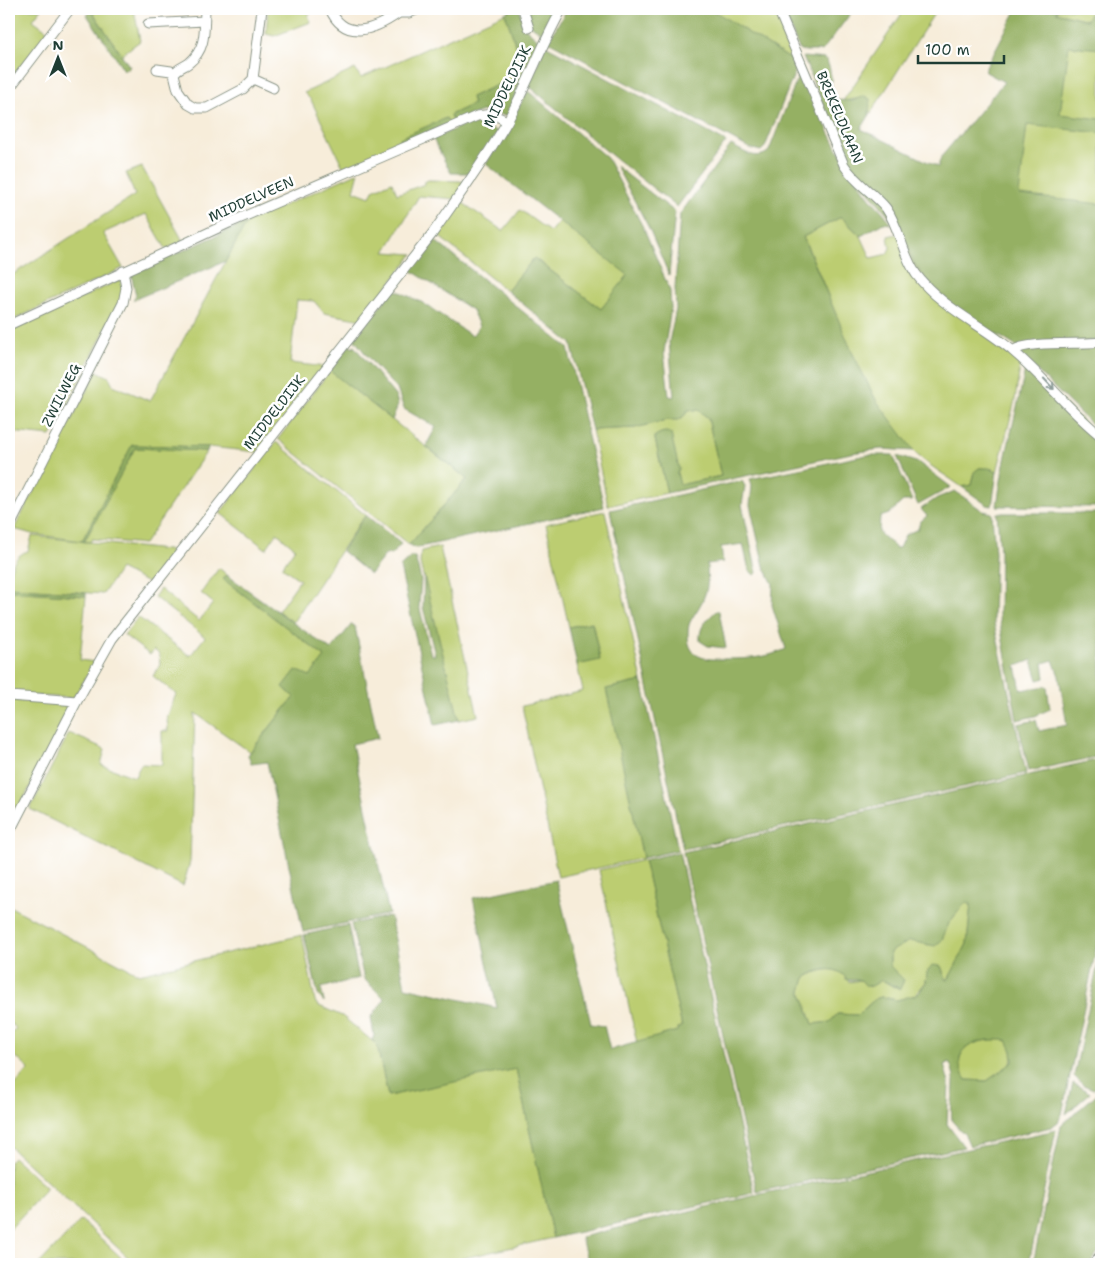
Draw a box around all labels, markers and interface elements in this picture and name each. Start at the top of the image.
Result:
north arrow [32,32,82,82]
scale bar [918,32,1004,64]
text: N [52,36,64,54]
text: 100 m [925,40,970,60]
street label: MIDDELDIJK [479,42,535,130]
street label: BREKELDLAAN [812,68,868,166]
street label: MIDDELVEEN [205,172,297,226]
street label: ZWILWEG [37,360,85,430]
street label: MIDDELDIJK [239,371,309,453]
one-way arrow [1043,378,1055,391]

